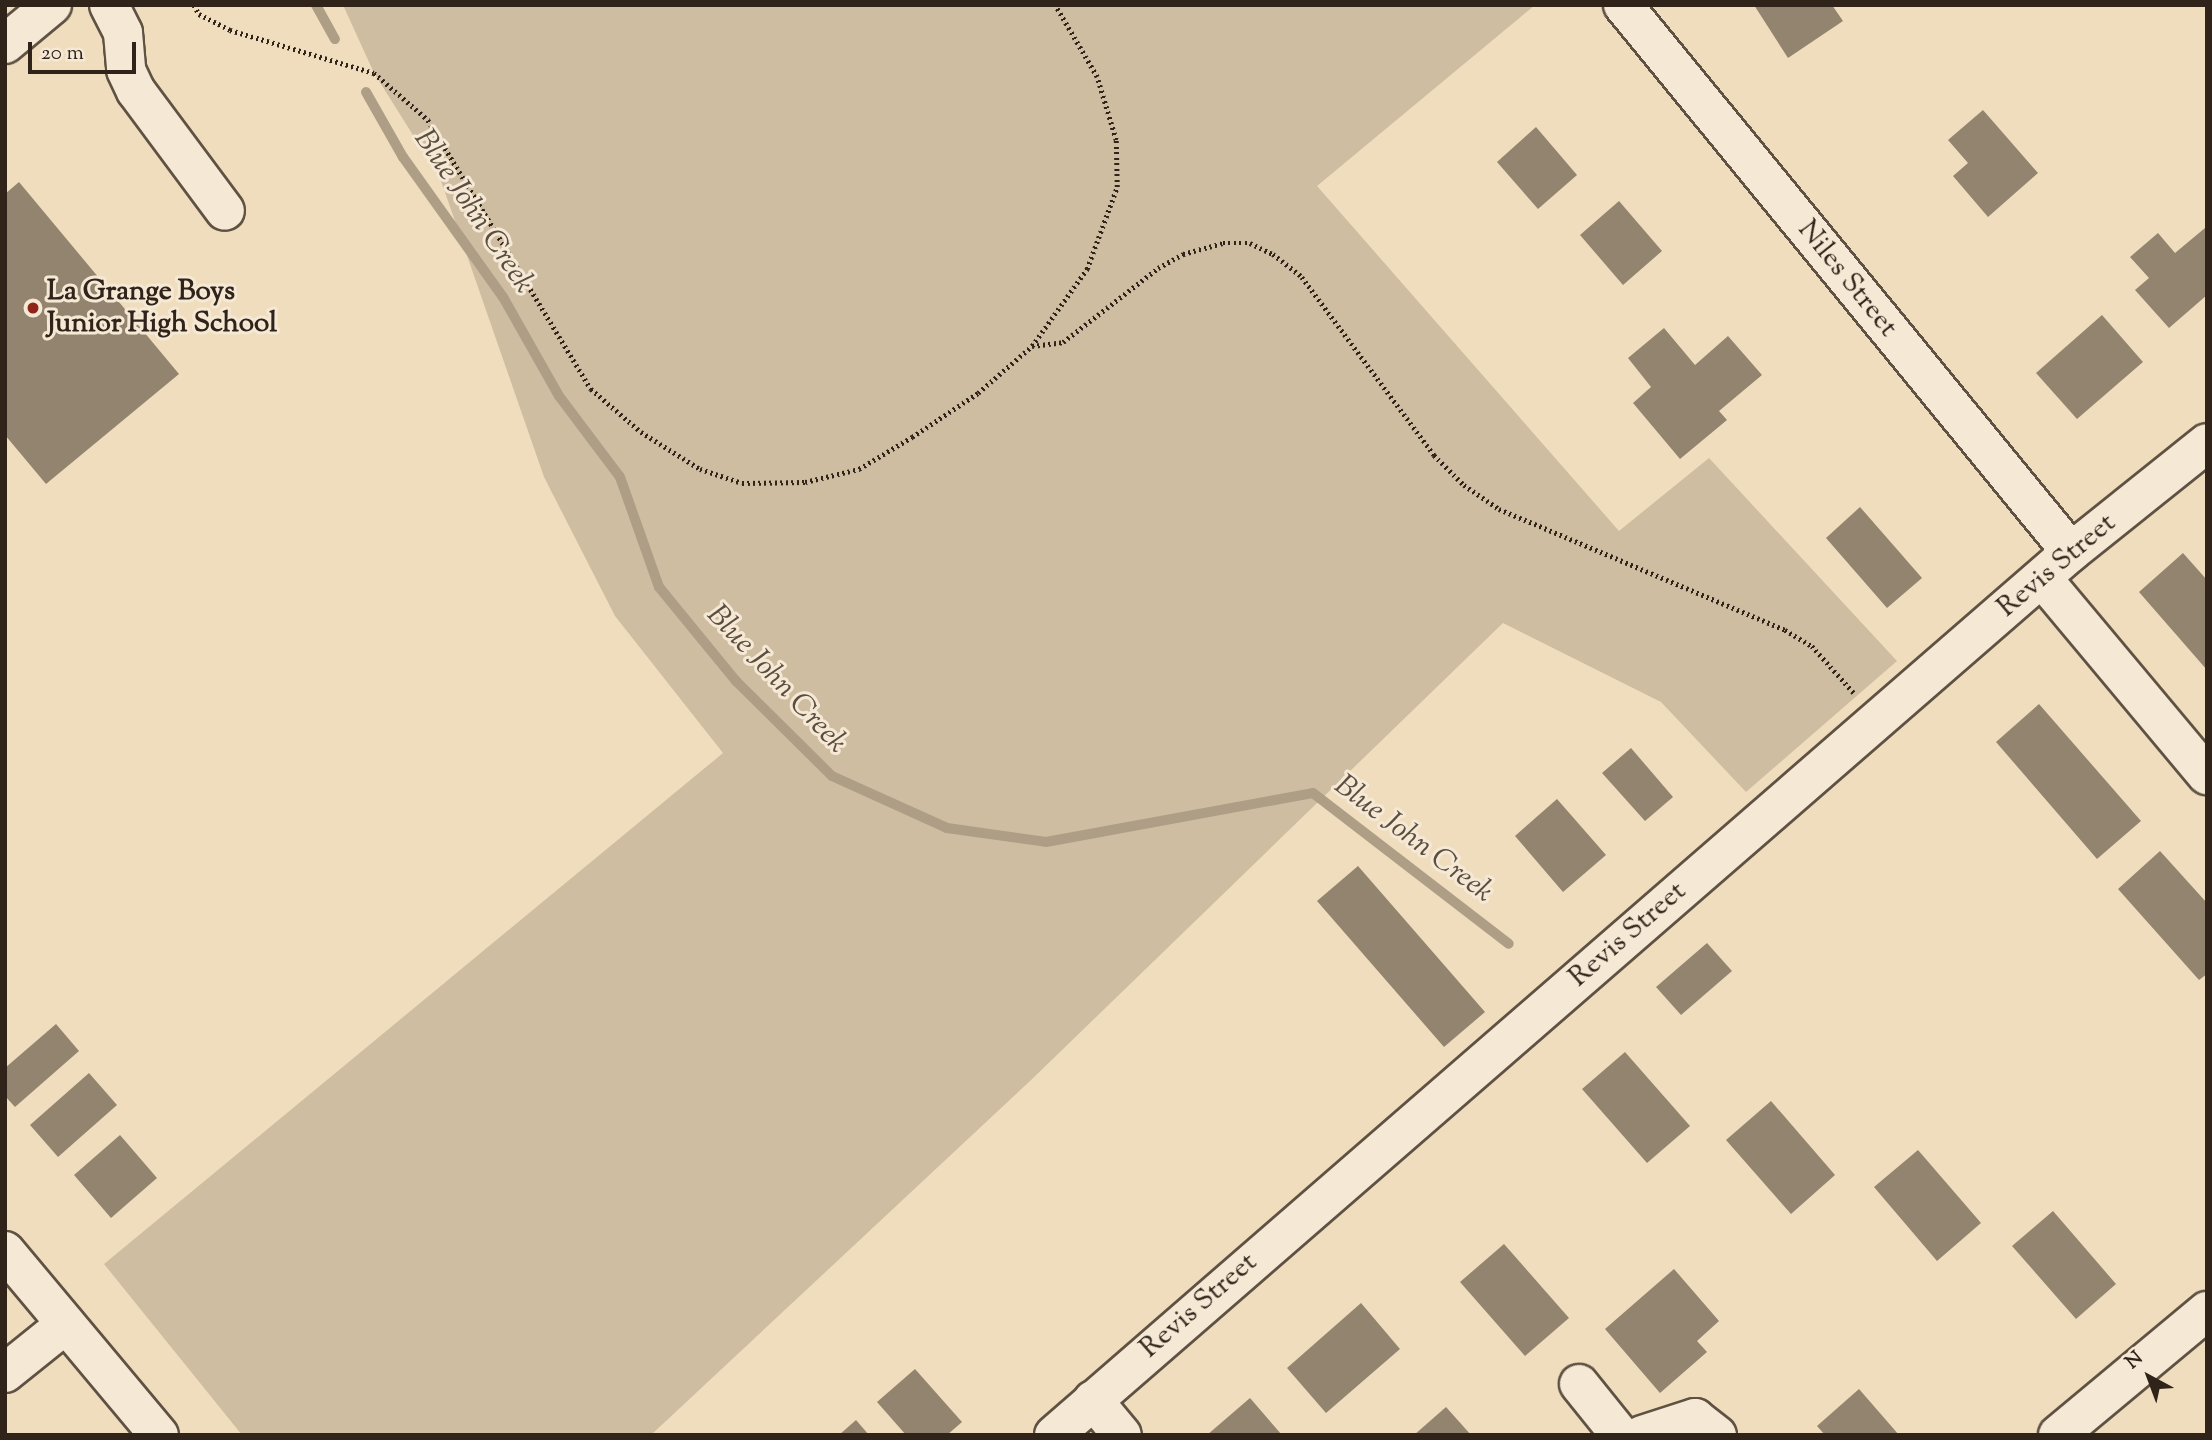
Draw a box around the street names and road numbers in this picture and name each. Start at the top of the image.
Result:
street label: Niles Street [1790,214,1904,344]
street label: Revis Street [1991,507,2123,625]
street label: Revis Street [1563,875,1693,995]
street label: Revis Street [1134,1246,1264,1366]

